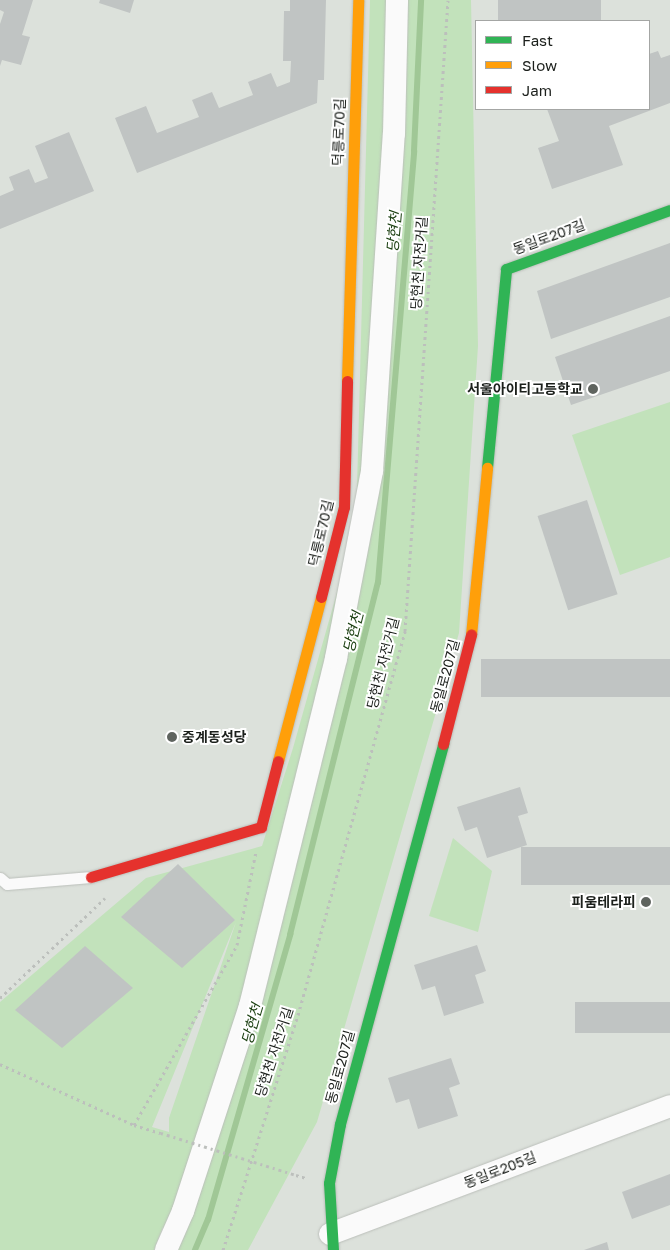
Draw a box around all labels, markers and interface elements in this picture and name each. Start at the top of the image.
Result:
legend [475,20,650,110]
text: Fast [522,31,553,49]
text: Slow [522,56,557,74]
text: Jam [522,81,552,99]
street label: 덕릉로70길 [329,98,349,166]
water label: 당현천 [383,211,405,253]
street label: 당현천 자전거길 [407,216,431,310]
street label: 동일로207길 [511,216,587,258]
place label: 서울아이티고등학교 [467,381,583,397]
marker: 서울아이티고등학교 [587,383,599,395]
street label: 덕릉로70길 [305,498,337,568]
water label: 당현천 [339,610,367,654]
street label: 당현천 자전거길 [364,616,402,710]
street label: 동일로207길 [427,637,463,715]
place label: 중계동성당 [182,729,246,745]
marker: 중계동성당 [166,731,178,743]
place label: 피움테라피 [572,894,636,910]
marker: 피움테라피 [640,896,652,908]
water label: 당현천 [238,1002,266,1046]
street label: 당현천 자전거길 [252,1005,296,1099]
street label: 동일로207길 [322,1028,358,1106]
street label: 동일로205길 [461,1148,539,1192]

